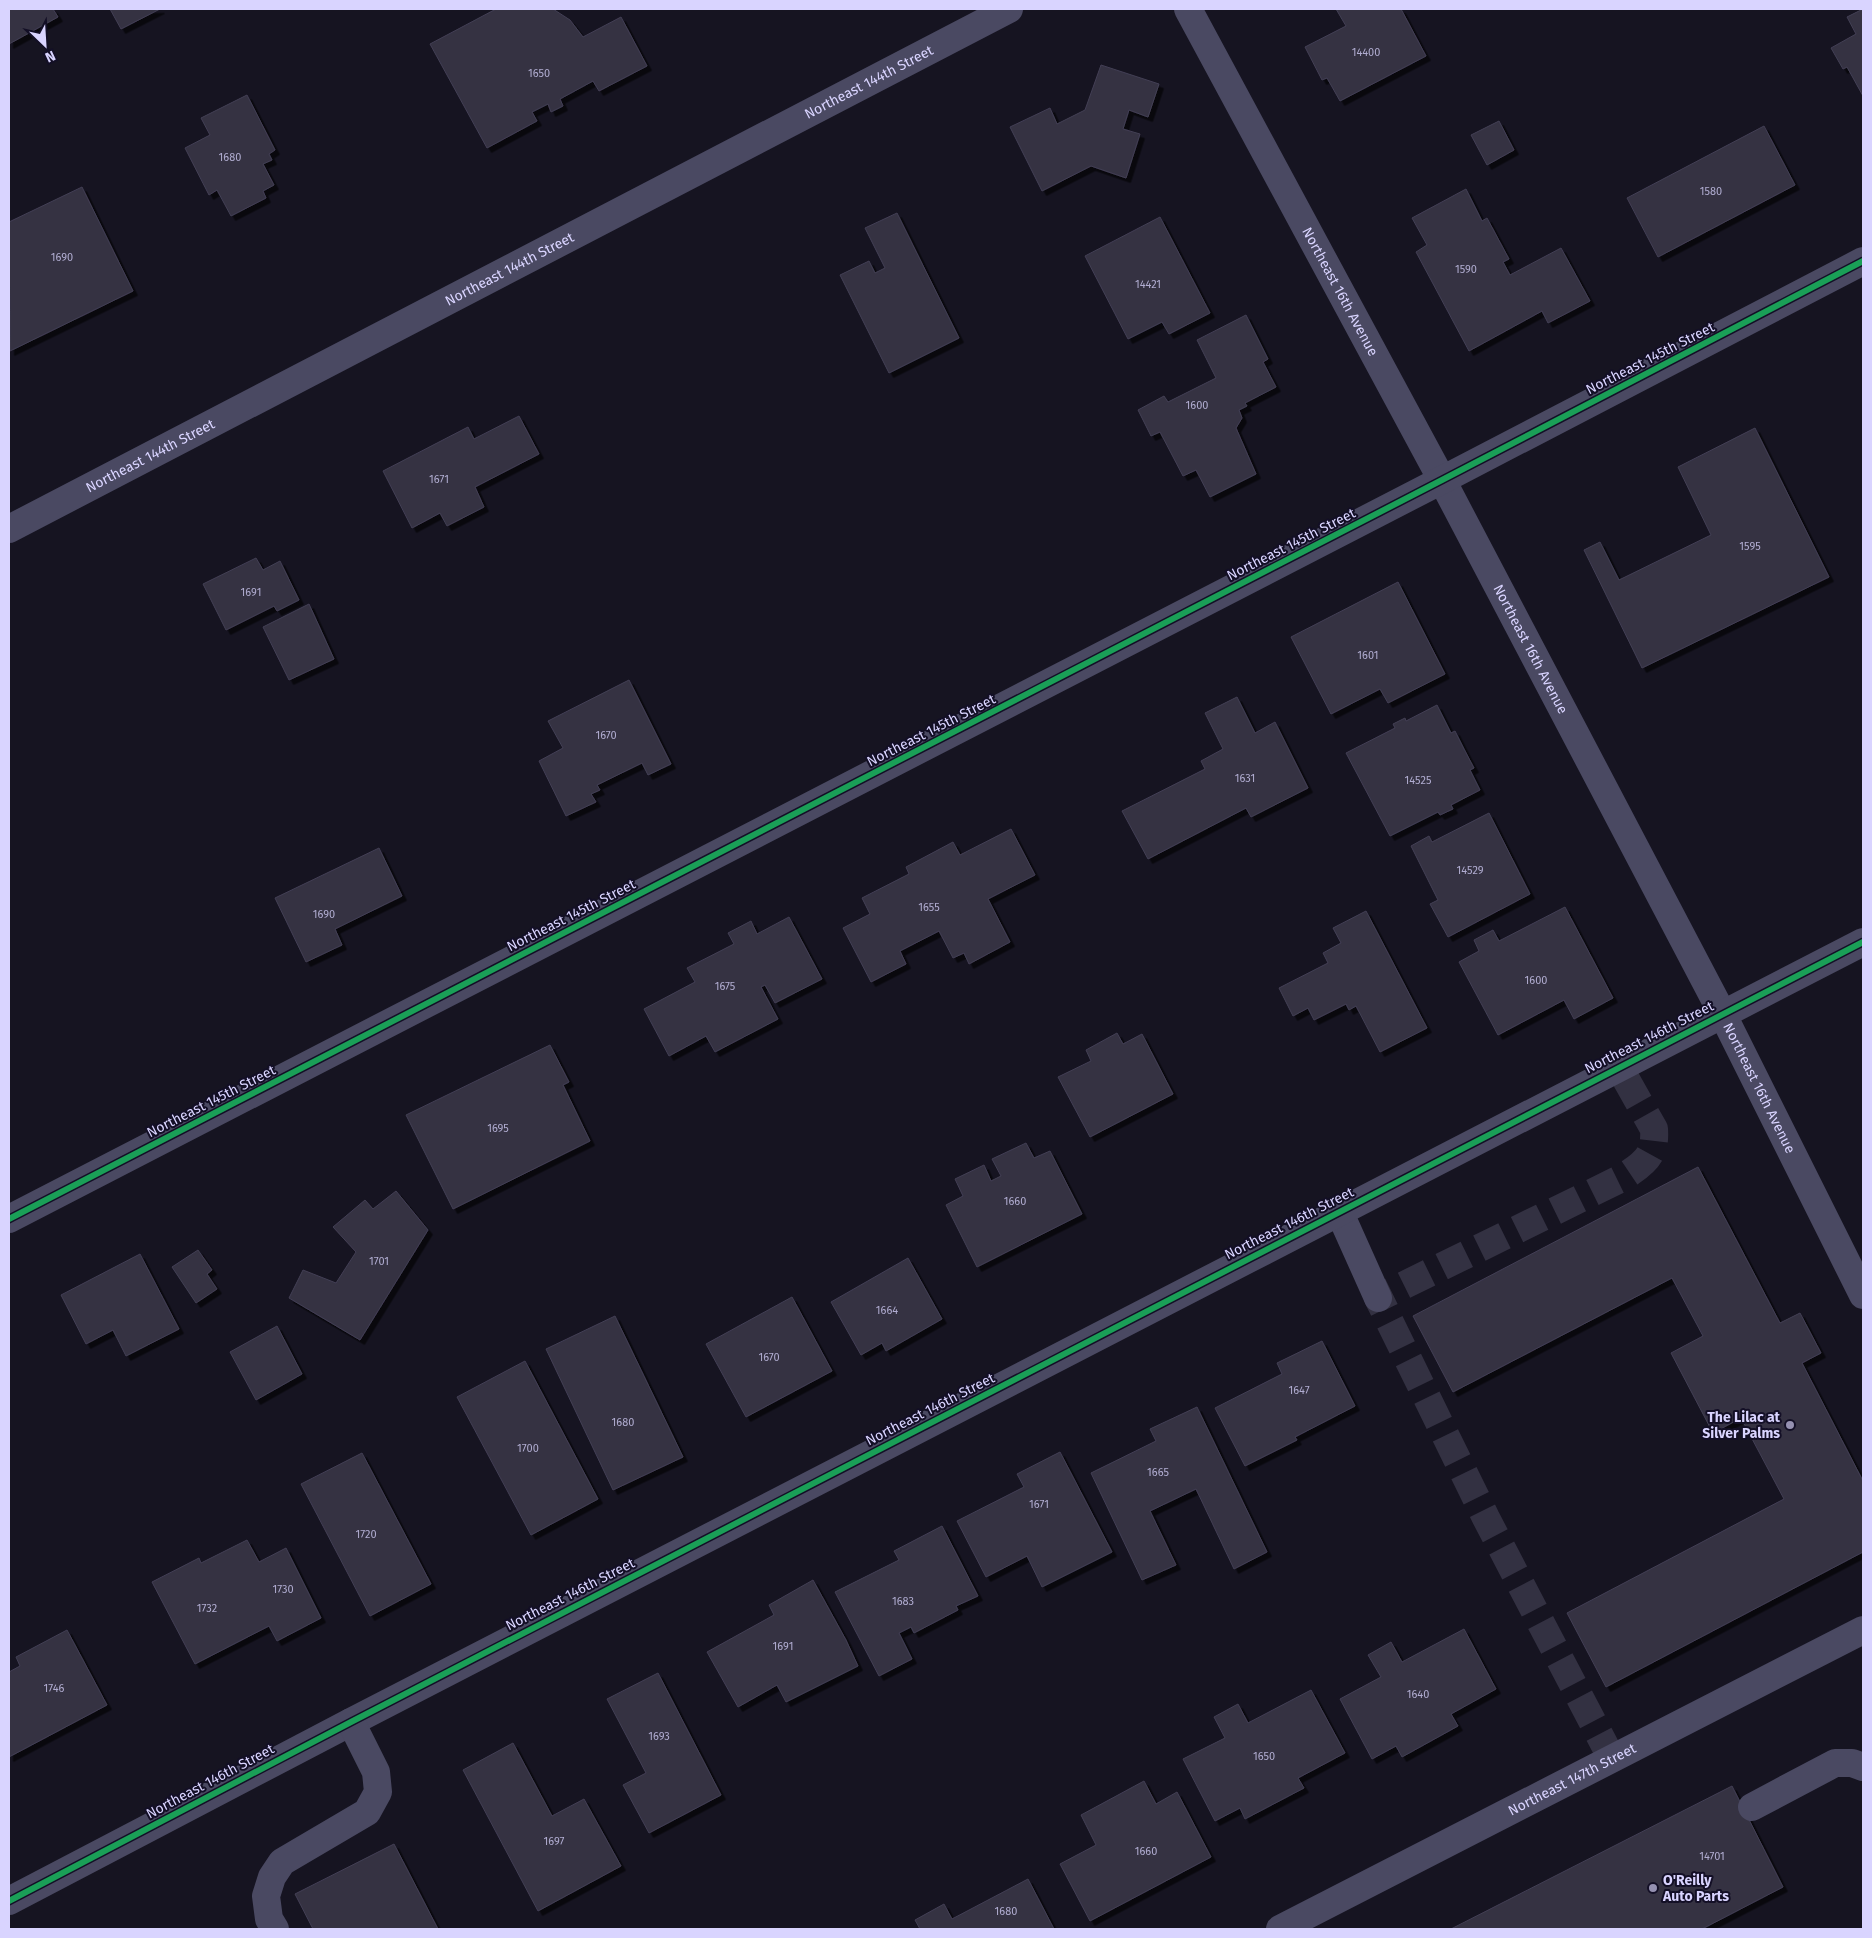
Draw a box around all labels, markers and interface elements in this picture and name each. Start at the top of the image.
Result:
north arrow [20,20,70,70]
street label: Northeast 144th Street [802,41,937,123]
house number: 14400 [1352,46,1380,59]
text: N [42,47,58,66]
house number: 1650 [528,67,550,80]
house number: 1680 [219,151,241,164]
house number: 1580 [1700,185,1722,198]
street label: Northeast 16th Avenue [1298,224,1382,359]
street label: Northeast 144th Street [442,228,578,310]
house number: 1690 [51,251,73,264]
house number: 1590 [1455,263,1477,276]
house number: 14421 [1135,278,1161,291]
street label: Northeast 145th Street [1583,318,1718,398]
house number: 1600 [1186,399,1208,412]
street label: Northeast 144th Street [83,415,218,497]
house number: 1671 [429,473,449,486]
street label: Northeast 145th Street [1224,504,1359,584]
house number: 1595 [1739,540,1761,553]
street label: Northeast 16th Avenue [1489,582,1571,717]
house number: 1691 [241,586,261,599]
house number: 1601 [1357,649,1379,662]
street label: Northeast 145th Street [864,690,999,770]
house number: 1670 [595,729,617,742]
house number: 1631 [1235,772,1255,785]
house number: 14525 [1405,774,1432,787]
house number: 14529 [1457,864,1484,877]
street label: Northeast 145th Street [504,875,639,955]
house number: 1655 [918,901,940,914]
house number: 1690 [313,908,335,921]
house number: 1600 [1525,974,1547,987]
house number: 1675 [715,980,736,993]
street label: Northeast 146th Street [1582,997,1717,1077]
street label: Northeast 16th Avenue [1719,1020,1799,1156]
street label: Northeast 145th Street [144,1061,279,1141]
house number: 1695 [487,1122,509,1135]
street label: Northeast 146th Street [1222,1183,1357,1263]
house number: 1660 [1004,1195,1026,1208]
house number: 1701 [369,1255,389,1268]
house number: 1664 [876,1304,898,1317]
house number: 1670 [758,1351,780,1364]
street label: Northeast 146th Street [863,1369,998,1449]
house number: 1647 [1288,1384,1310,1397]
place label: The Lilac at Silver Palms [1702,1409,1781,1442]
house number: 1680 [612,1416,634,1429]
marker: The Lilac at Silver Palms [1784,1419,1796,1431]
house number: 1700 [517,1442,539,1455]
house number: 1665 [1147,1466,1169,1479]
house number: 1671 [1029,1498,1049,1511]
house number: 1720 [355,1528,377,1541]
street label: Northeast 146th Street [503,1554,638,1634]
house number: 1730 [272,1583,294,1596]
house number: 1683 [892,1595,914,1608]
house number: 1732 [197,1602,217,1615]
house number: 1691 [773,1640,793,1653]
house number: 1746 [44,1682,65,1695]
house number: 1640 [1407,1688,1429,1701]
house number: 1693 [648,1730,670,1743]
street label: Northeast 146th Street [143,1740,278,1822]
street label: Northeast 147th Street [1505,1740,1640,1820]
house number: 1650 [1253,1750,1275,1763]
house number: 1697 [544,1835,565,1848]
house number: 1660 [1135,1845,1157,1858]
house number: 14701 [1699,1850,1725,1863]
place label: O'Reilly Auto Parts [1662,1872,1729,1905]
marker: O'Reilly Auto Parts [1647,1882,1659,1894]
house number: 1680 [995,1905,1017,1918]

